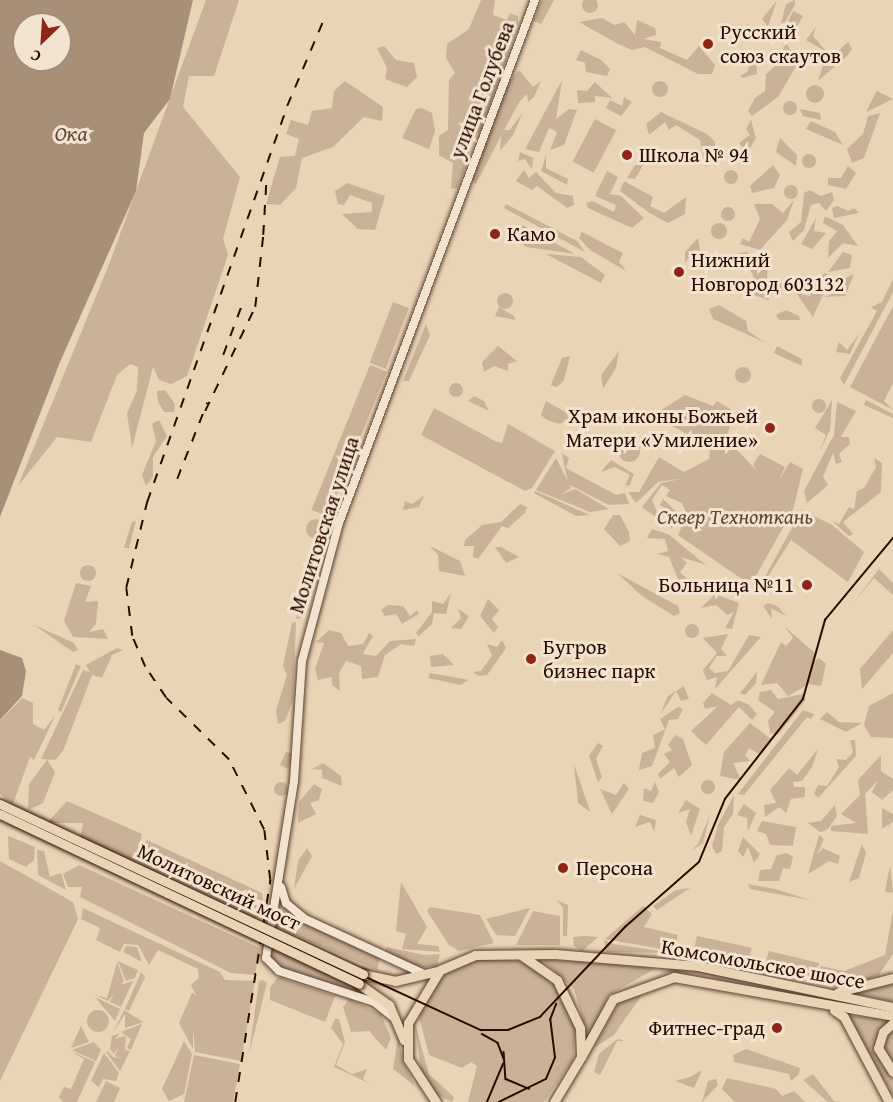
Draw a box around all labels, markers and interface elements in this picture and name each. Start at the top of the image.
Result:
north arrow [12,12,72,72]
street label: улица Голубева [444,18,520,162]
place label: Русский союз скаутов [720,19,841,69]
marker: Русский союз скаутов [701,37,715,51]
text: С [26,44,44,69]
water label: Ока [54,121,88,147]
place label: Школа № 94 [639,142,749,168]
marker: Школа № 94 [620,148,634,162]
place label: Камо [507,221,556,247]
marker: Камо [488,227,502,241]
place label: Нижний Новгород 603132 [691,247,844,297]
marker: Нижний Новгород 603132 [672,265,686,279]
place label: Храм иконы Божьей Матери «Умиление» [566,403,758,453]
marker: Храм иконы Божьей Матери «Умиление» [763,421,777,435]
street label: Молитовская улица [283,433,365,617]
park label: Сквер Техноткань [657,504,813,530]
place label: Больница №11 [659,572,794,598]
marker: Больница №11 [798,576,816,594]
place label: Бугров бизнес парк [543,634,655,684]
marker: Бугров бизнес парк [524,652,538,666]
street label: Молитовский мост [133,838,305,936]
place label: Персона [576,855,653,881]
marker: Персона [554,859,572,877]
street label: Комсомольское шоссе [659,934,867,994]
place label: Фитнес-град [649,1015,765,1041]
marker: Фитнес-град [770,1021,784,1035]

